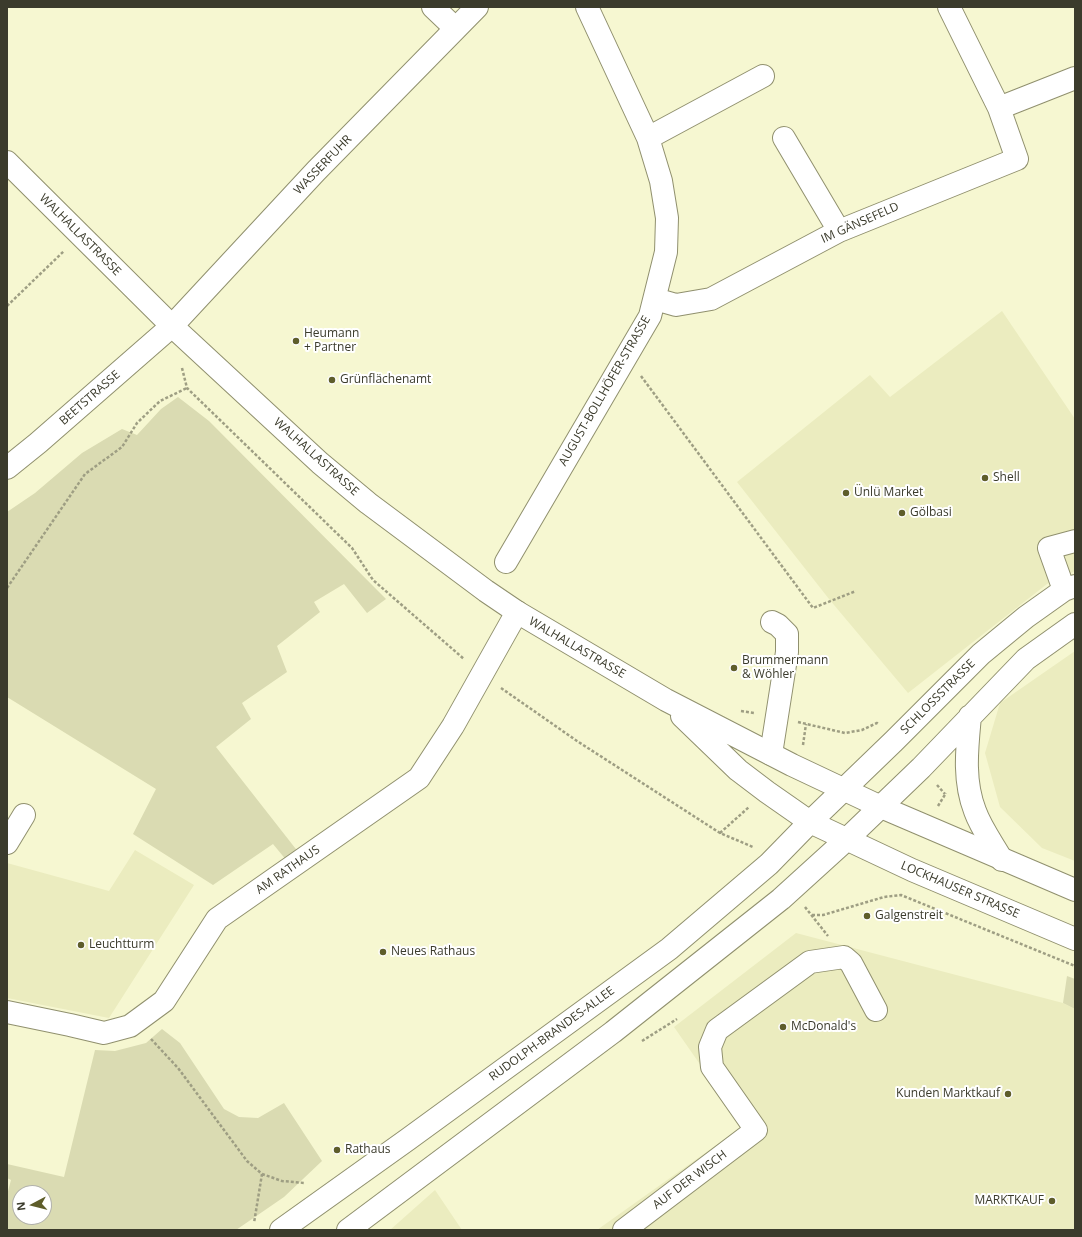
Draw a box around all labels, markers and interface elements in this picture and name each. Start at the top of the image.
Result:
street label: WASSERFUHR [291,132,355,198]
street label: WALHALLASTRASSE [36,191,124,279]
street label: IM GÄNSEFELD [819,199,901,247]
street label: AUGUST-BOLLHÖFER-STRASSE [556,313,654,469]
place label: Heumann + Partner [304,327,359,355]
marker: Heumann + Partner [291,336,301,346]
street label: BEETSTRASSE [57,368,123,428]
place label: Grünflächenamt [340,373,431,387]
marker: Grünflächenamt [327,375,337,385]
street label: WALHALLASTRASSE [270,415,362,499]
place label: Shell [993,471,1020,485]
marker: Shell [980,473,990,483]
place label: Ünlü Market [854,486,923,500]
marker: Ünlü Market [841,488,851,498]
place label: Gölbasi [910,506,952,520]
marker: Gölbasi [897,508,907,518]
street label: WALHALLASTRASSE [526,614,628,682]
place label: Brummermann & Wöhler [742,654,828,682]
street label: SCHLOSSSTRASSE [898,657,978,737]
marker: Brummermann & Wöhler [729,663,739,673]
street label: AM RATHAUS [253,843,323,897]
street label: LOCKHAUSER STRASSE [899,858,1021,922]
place label: Galgenstreit [875,909,943,923]
marker: Galgenstreit [862,911,872,921]
place label: Leuchtturm [89,938,154,952]
marker: Leuchtturm [76,940,86,950]
place label: Neues Rathaus [391,945,475,959]
marker: Neues Rathaus [378,947,388,957]
street label: RUDOLPH-BRANDES-ALLEE [487,984,617,1084]
place label: McDonald's [791,1020,856,1034]
marker: McDonald's [778,1022,788,1032]
place label: Kunden Marktkauf [896,1087,1000,1101]
marker: Kunden Marktkauf [1003,1089,1013,1099]
place label: Rathaus [345,1143,390,1157]
marker: Rathaus [332,1145,342,1155]
street label: AUF DER WISCH [650,1147,730,1213]
north arrow [12,1185,52,1225]
place label: MARKTKAUF [974,1194,1044,1208]
marker: MARKTKAUF [1047,1196,1057,1206]
text: N [13,1201,29,1212]

